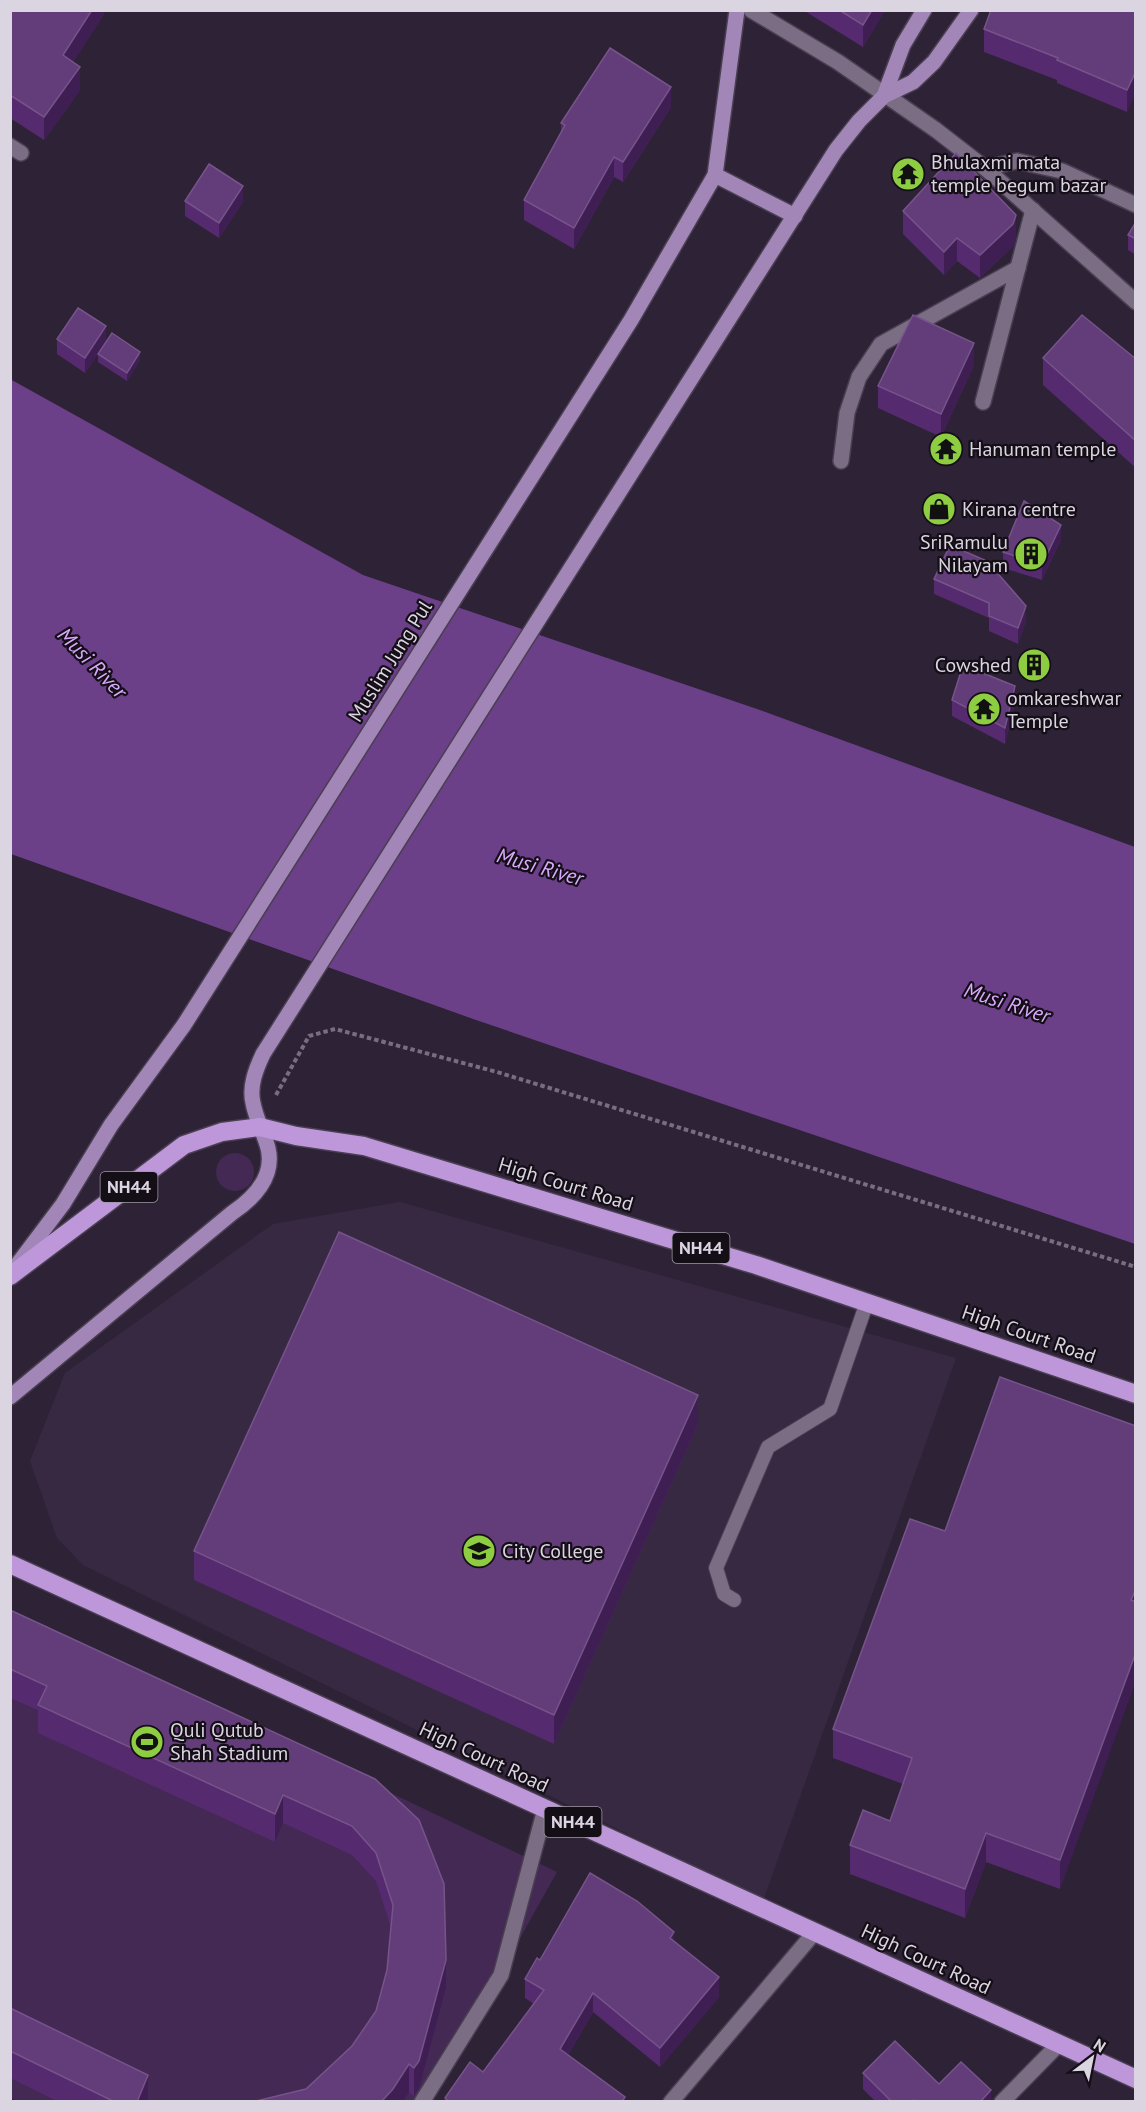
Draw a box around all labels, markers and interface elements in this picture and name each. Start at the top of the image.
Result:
place label: Bhulaxmi mata temple begum bazar [931,149,1107,198]
temple icon: Bhulaxmi mata temple begum bazar [890,156,926,192]
temple icon: Hanuman temple [928,431,964,467]
place label: Hanuman temple [969,436,1116,462]
shop icon: Kirana centre [921,491,957,527]
place label: Kirana centre [962,496,1076,522]
place label: SriRamulu Nilayam [920,529,1008,578]
building icon: SriRamulu Nilayam [1013,536,1049,572]
street label: Muslim Jung Pul [342,595,438,727]
water label: Musi River [52,621,134,705]
building icon: Cowshed [1016,647,1052,683]
place label: Cowshed [935,652,1011,678]
place label: omkareshwar Temple [1007,685,1121,734]
temple icon: omkareshwar Temple [966,691,1002,727]
water label: Musi River [494,841,588,892]
water label: Musi River [961,976,1055,1030]
street label: High Court Road [495,1151,637,1217]
road number: NH44 [100,1172,158,1202]
road number: NH44 [672,1233,730,1263]
street label: High Court Road [959,1299,1099,1369]
school or university icon: City College [461,1533,497,1569]
place label: City College [502,1538,603,1564]
street label: High Court Road [415,1716,553,1798]
place label: Quli Qutub Shah Stadium [170,1717,288,1766]
sports icon: Quli Qutub Shah Stadium [129,1724,165,1760]
road number: NH44 [544,1807,602,1837]
street label: High Court Road [857,1918,995,2000]
north arrow [1062,2028,1122,2088]
text: N [1090,2034,1110,2057]

